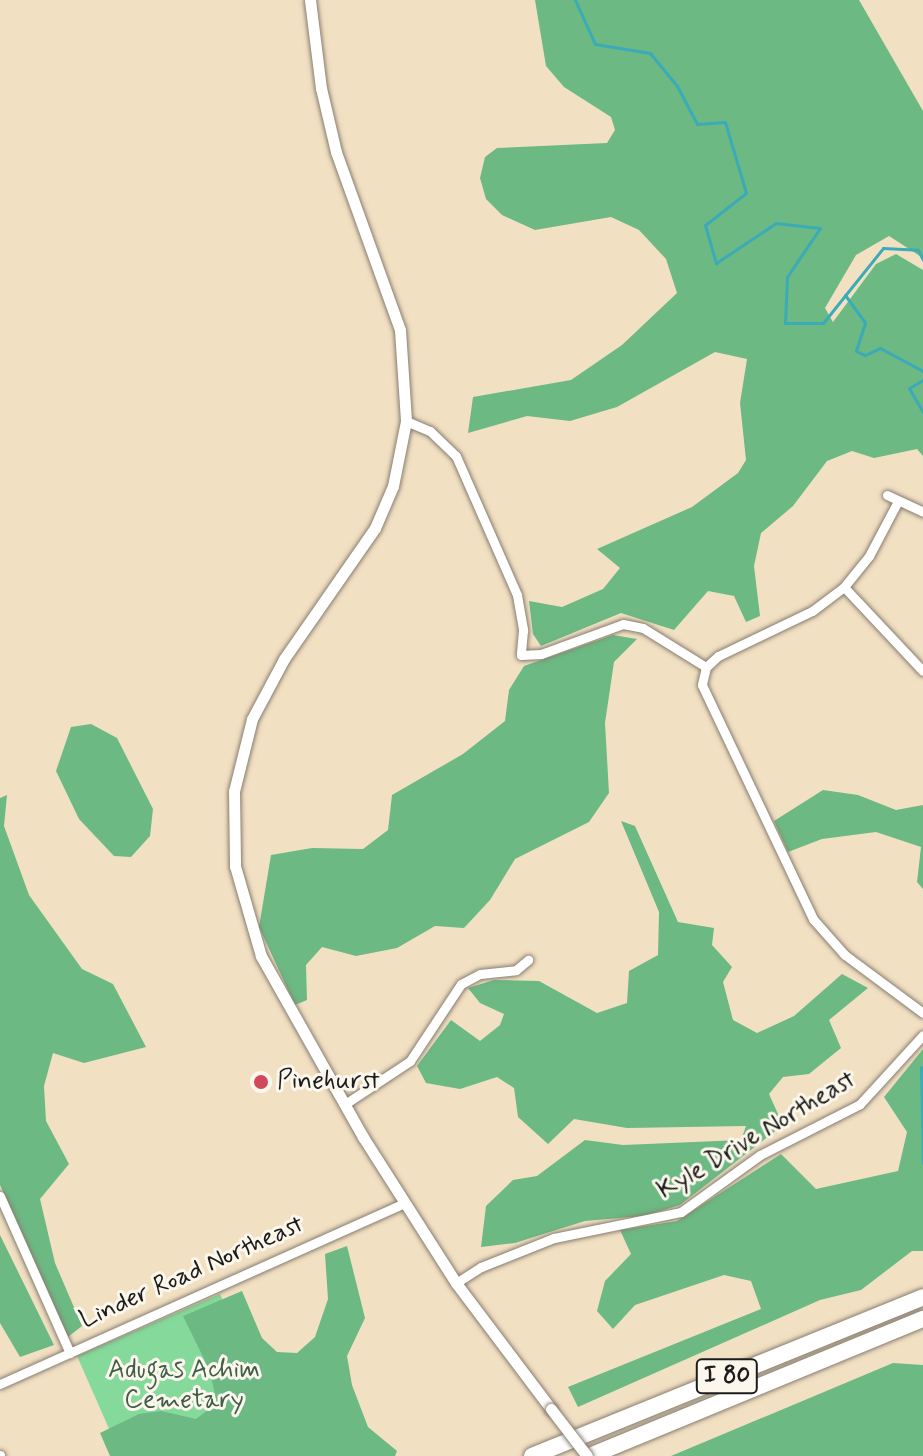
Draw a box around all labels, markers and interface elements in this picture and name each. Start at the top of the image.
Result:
street label: Kyle Drive Northeast [653,1065,861,1207]
place label: Pinehurst [277,1066,380,1098]
marker: Pinehurst [252,1073,270,1091]
street label: Linder Road Northeast [75,1209,309,1337]
park label: Adugas Achim Cemetary [108,1355,260,1416]
road number: I 80 [695,1356,759,1396]

